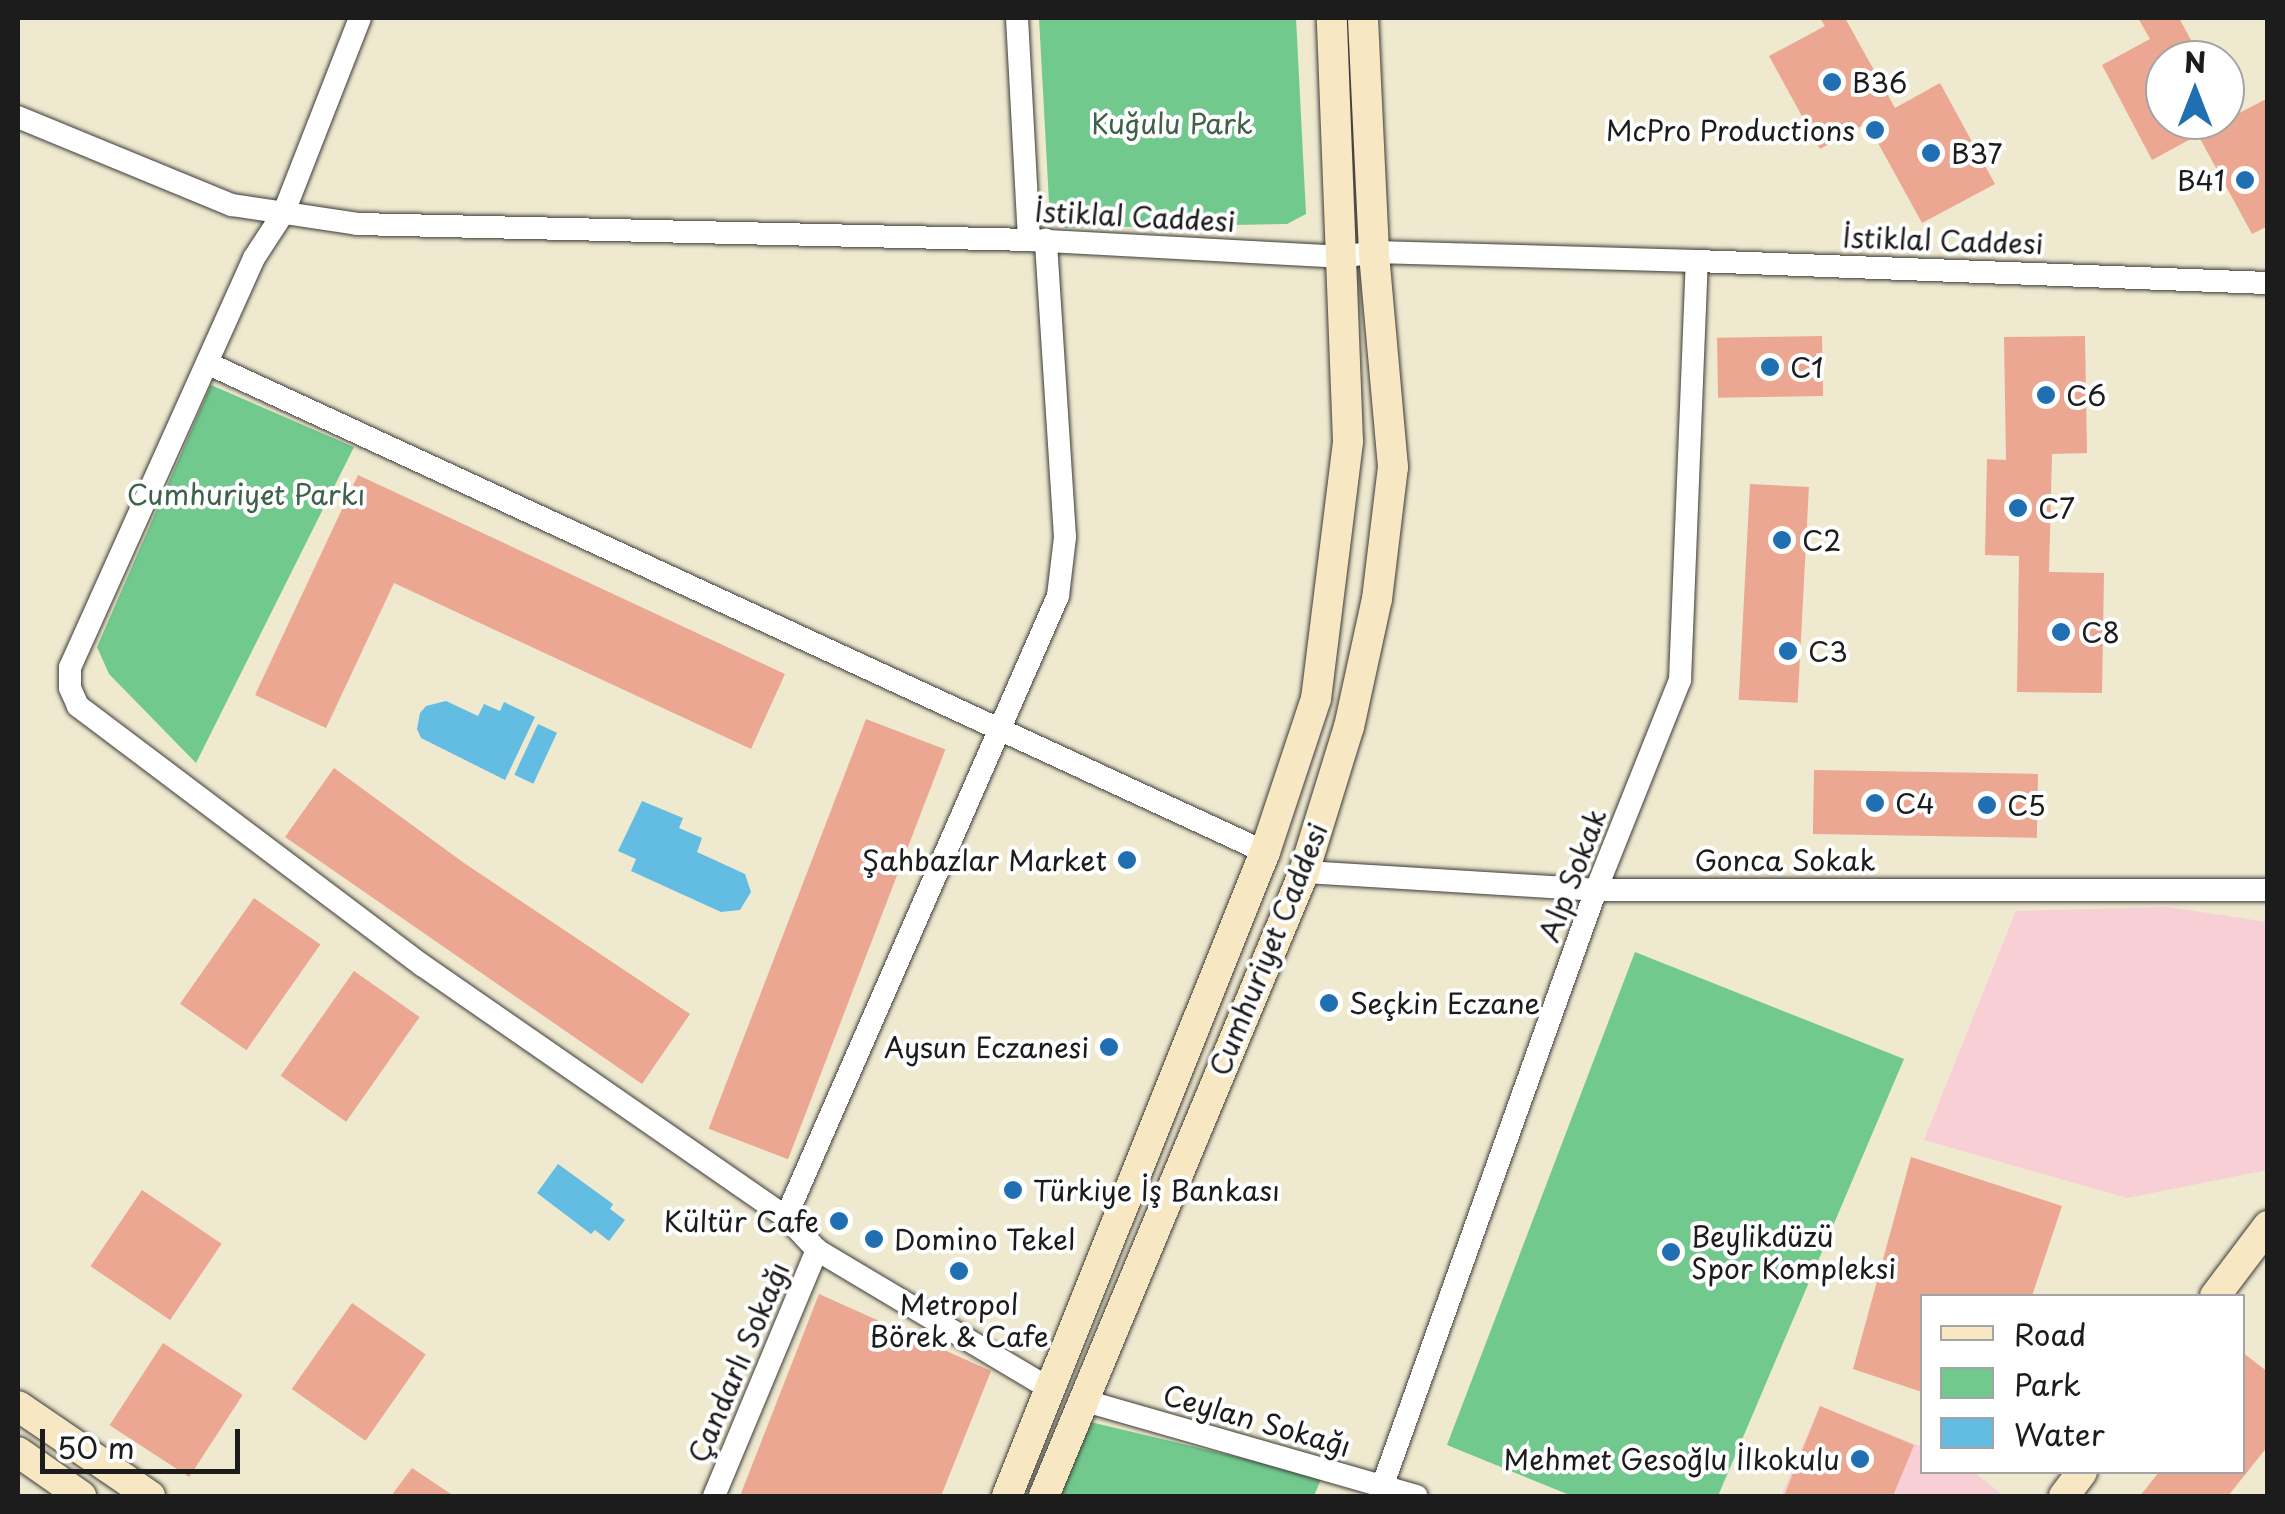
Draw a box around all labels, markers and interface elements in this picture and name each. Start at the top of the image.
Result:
north arrow [2145,40,2245,140]
text: N [2184,40,2206,83]
place label: B36 [1852,65,1907,99]
marker: B36 [1821,71,1843,93]
park label: Kuğulu Park [1091,106,1253,140]
place label: McPro Productions [1605,113,1855,147]
marker: McPro Productions [1864,119,1886,141]
place label: B37 [1951,136,2002,170]
marker: B37 [1920,142,1942,164]
place label: B41 [2177,163,2225,197]
marker: B41 [2234,169,2256,191]
street label: İstiklal Caddesi [1032,194,1238,238]
street label: İstiklal Caddesi [1841,220,2045,260]
place label: C1 [1790,350,1824,384]
marker: C1 [1759,356,1781,378]
place label: C6 [2066,378,2106,412]
marker: C6 [2035,384,2057,406]
park label: Cumhuriyet Parkı [126,477,366,511]
place label: C7 [2038,491,2075,525]
marker: C7 [2007,497,2029,519]
place label: C2 [1802,523,1841,557]
marker: C2 [1771,529,1793,551]
place label: C8 [2081,615,2120,649]
marker: C8 [2050,621,2072,643]
place label: C3 [1808,634,1848,668]
marker: C3 [1777,640,1799,662]
place label: C4 [1895,786,1935,820]
place label: C5 [2007,788,2046,822]
marker: C4 [1864,792,1886,814]
marker: C5 [1976,794,1998,816]
street label: Alp Sokak [1531,804,1613,946]
street label: Cumhuriyet Caddesi [1201,816,1335,1082]
place label: Şahbazlar Market [863,843,1107,877]
street label: Gonca Sokak [1695,843,1875,877]
marker: Şahbazlar Market [1116,849,1138,871]
place label: Seçkin Eczane [1349,986,1539,1020]
marker: Seçkin Eczane [1318,992,1340,1014]
place label: Aysun Eczanesi [885,1030,1089,1064]
marker: Aysun Eczanesi [1098,1036,1120,1058]
place label: Türkiye İş Bankası [1033,1173,1281,1207]
marker: Türkiye İş Bankası [1002,1179,1024,1201]
place label: Kültür Cafe [662,1204,819,1238]
marker: Kültür Cafe [828,1210,850,1232]
place label: Beylikdüzü Spor Kompleksi [1691,1219,1897,1285]
place label: Domino Tekel [894,1222,1075,1256]
marker: Domino Tekel [863,1228,885,1250]
marker: Beylikdüzü Spor Kompleksi [1660,1241,1682,1263]
street label: Çandarlı Sokağı [680,1255,796,1469]
marker: Metropol Börek & Cafe [948,1260,970,1282]
place label: Metropol Börek & Cafe [868,1287,1050,1353]
legend [1920,1294,2245,1474]
text: Road [2014,1311,2087,1356]
text: Park [2014,1361,2081,1406]
street label: Ceylan Sokağı [1159,1377,1355,1463]
scale bar [45,1409,245,1471]
text: Water [2014,1411,2105,1456]
text: 50 m [57,1424,135,1469]
place label: Mehmet Gesoğlu İlkokulu [1504,1442,1840,1476]
marker: Mehmet Gesoğlu İlkokulu [1849,1448,1871,1470]

